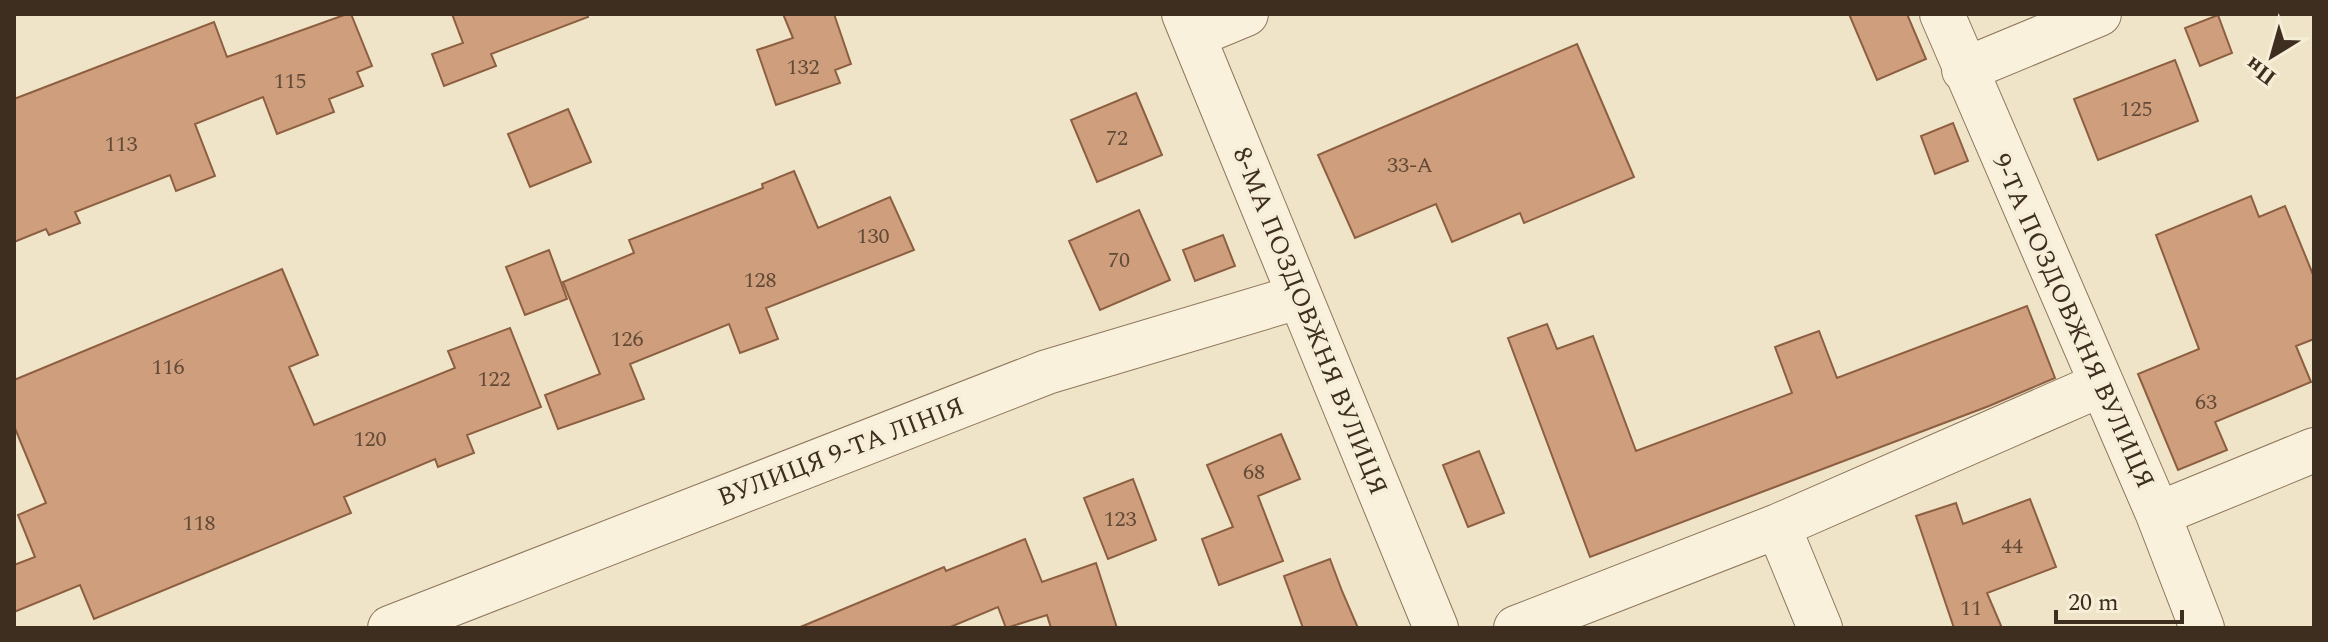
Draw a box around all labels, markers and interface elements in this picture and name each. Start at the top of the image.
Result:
north arrow [2232,16,2312,96]
text: Пн [2238,48,2283,93]
house number: 132 [786,51,820,84]
house number: 115 [273,65,307,98]
house number: 125 [2119,93,2153,126]
house number: 72 [1106,122,1128,155]
house number: 113 [104,128,138,161]
street label: 8-МА ПОЗДОВЖНЯ ВУЛИЦЯ [1222,141,1398,501]
street label: 9-ТА ПОЗДОВЖНЯ ВУЛИЦЯ [1981,147,2165,495]
house number: 33-А [1387,149,1433,182]
house number: 130 [856,220,890,253]
house number: 70 [1108,244,1130,277]
house number: 128 [743,264,777,297]
house number: 126 [610,323,644,356]
house number: 116 [151,351,185,384]
house number: 122 [477,363,511,396]
street label: ВУЛИЦЯ 9-ТА ЛІНІЯ [712,386,970,518]
house number: 63 [2195,386,2217,419]
house number: 120 [353,423,387,456]
house number: 68 [1243,456,1265,489]
house number: 123 [1103,503,1137,536]
house number: 118 [182,507,216,540]
house number: 44 [2001,530,2023,563]
scale bar [2056,574,2182,624]
text: 20 m [2068,585,2119,621]
house number: 11 [1960,592,1982,625]

